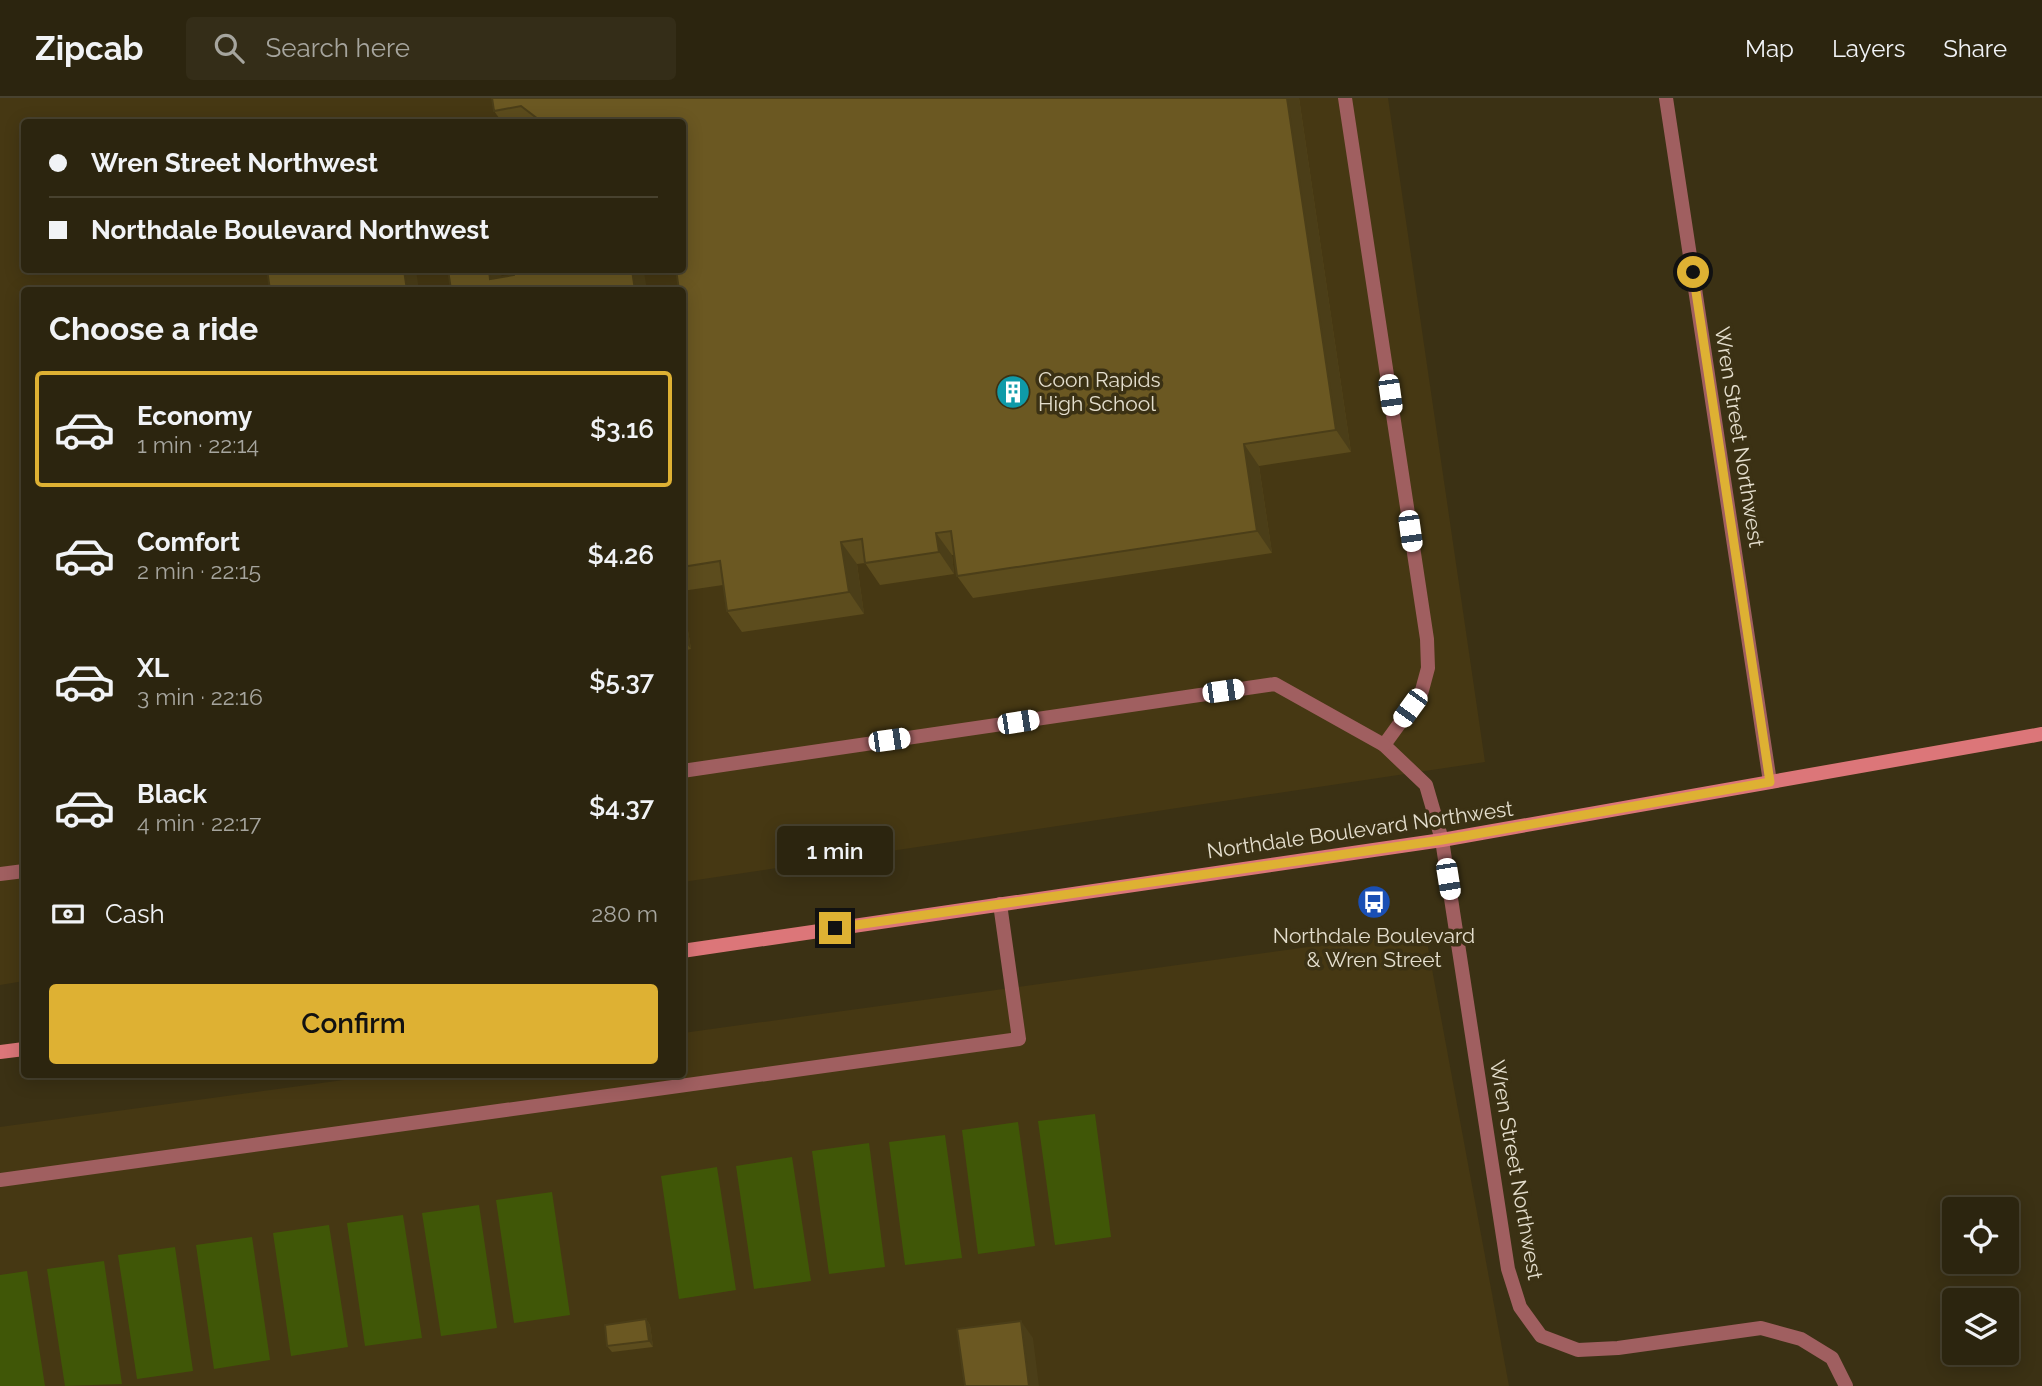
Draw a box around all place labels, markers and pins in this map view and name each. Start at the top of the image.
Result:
place label: Coon Rapids High School [1038,367,1161,416]
building icon: Coon Rapids High School [994,373,1032,411]
bus stop icon: Northdale Boulevard & Wren Street [1355,883,1393,921]
place label: Northdale Boulevard & Wren Street [1273,923,1475,972]

